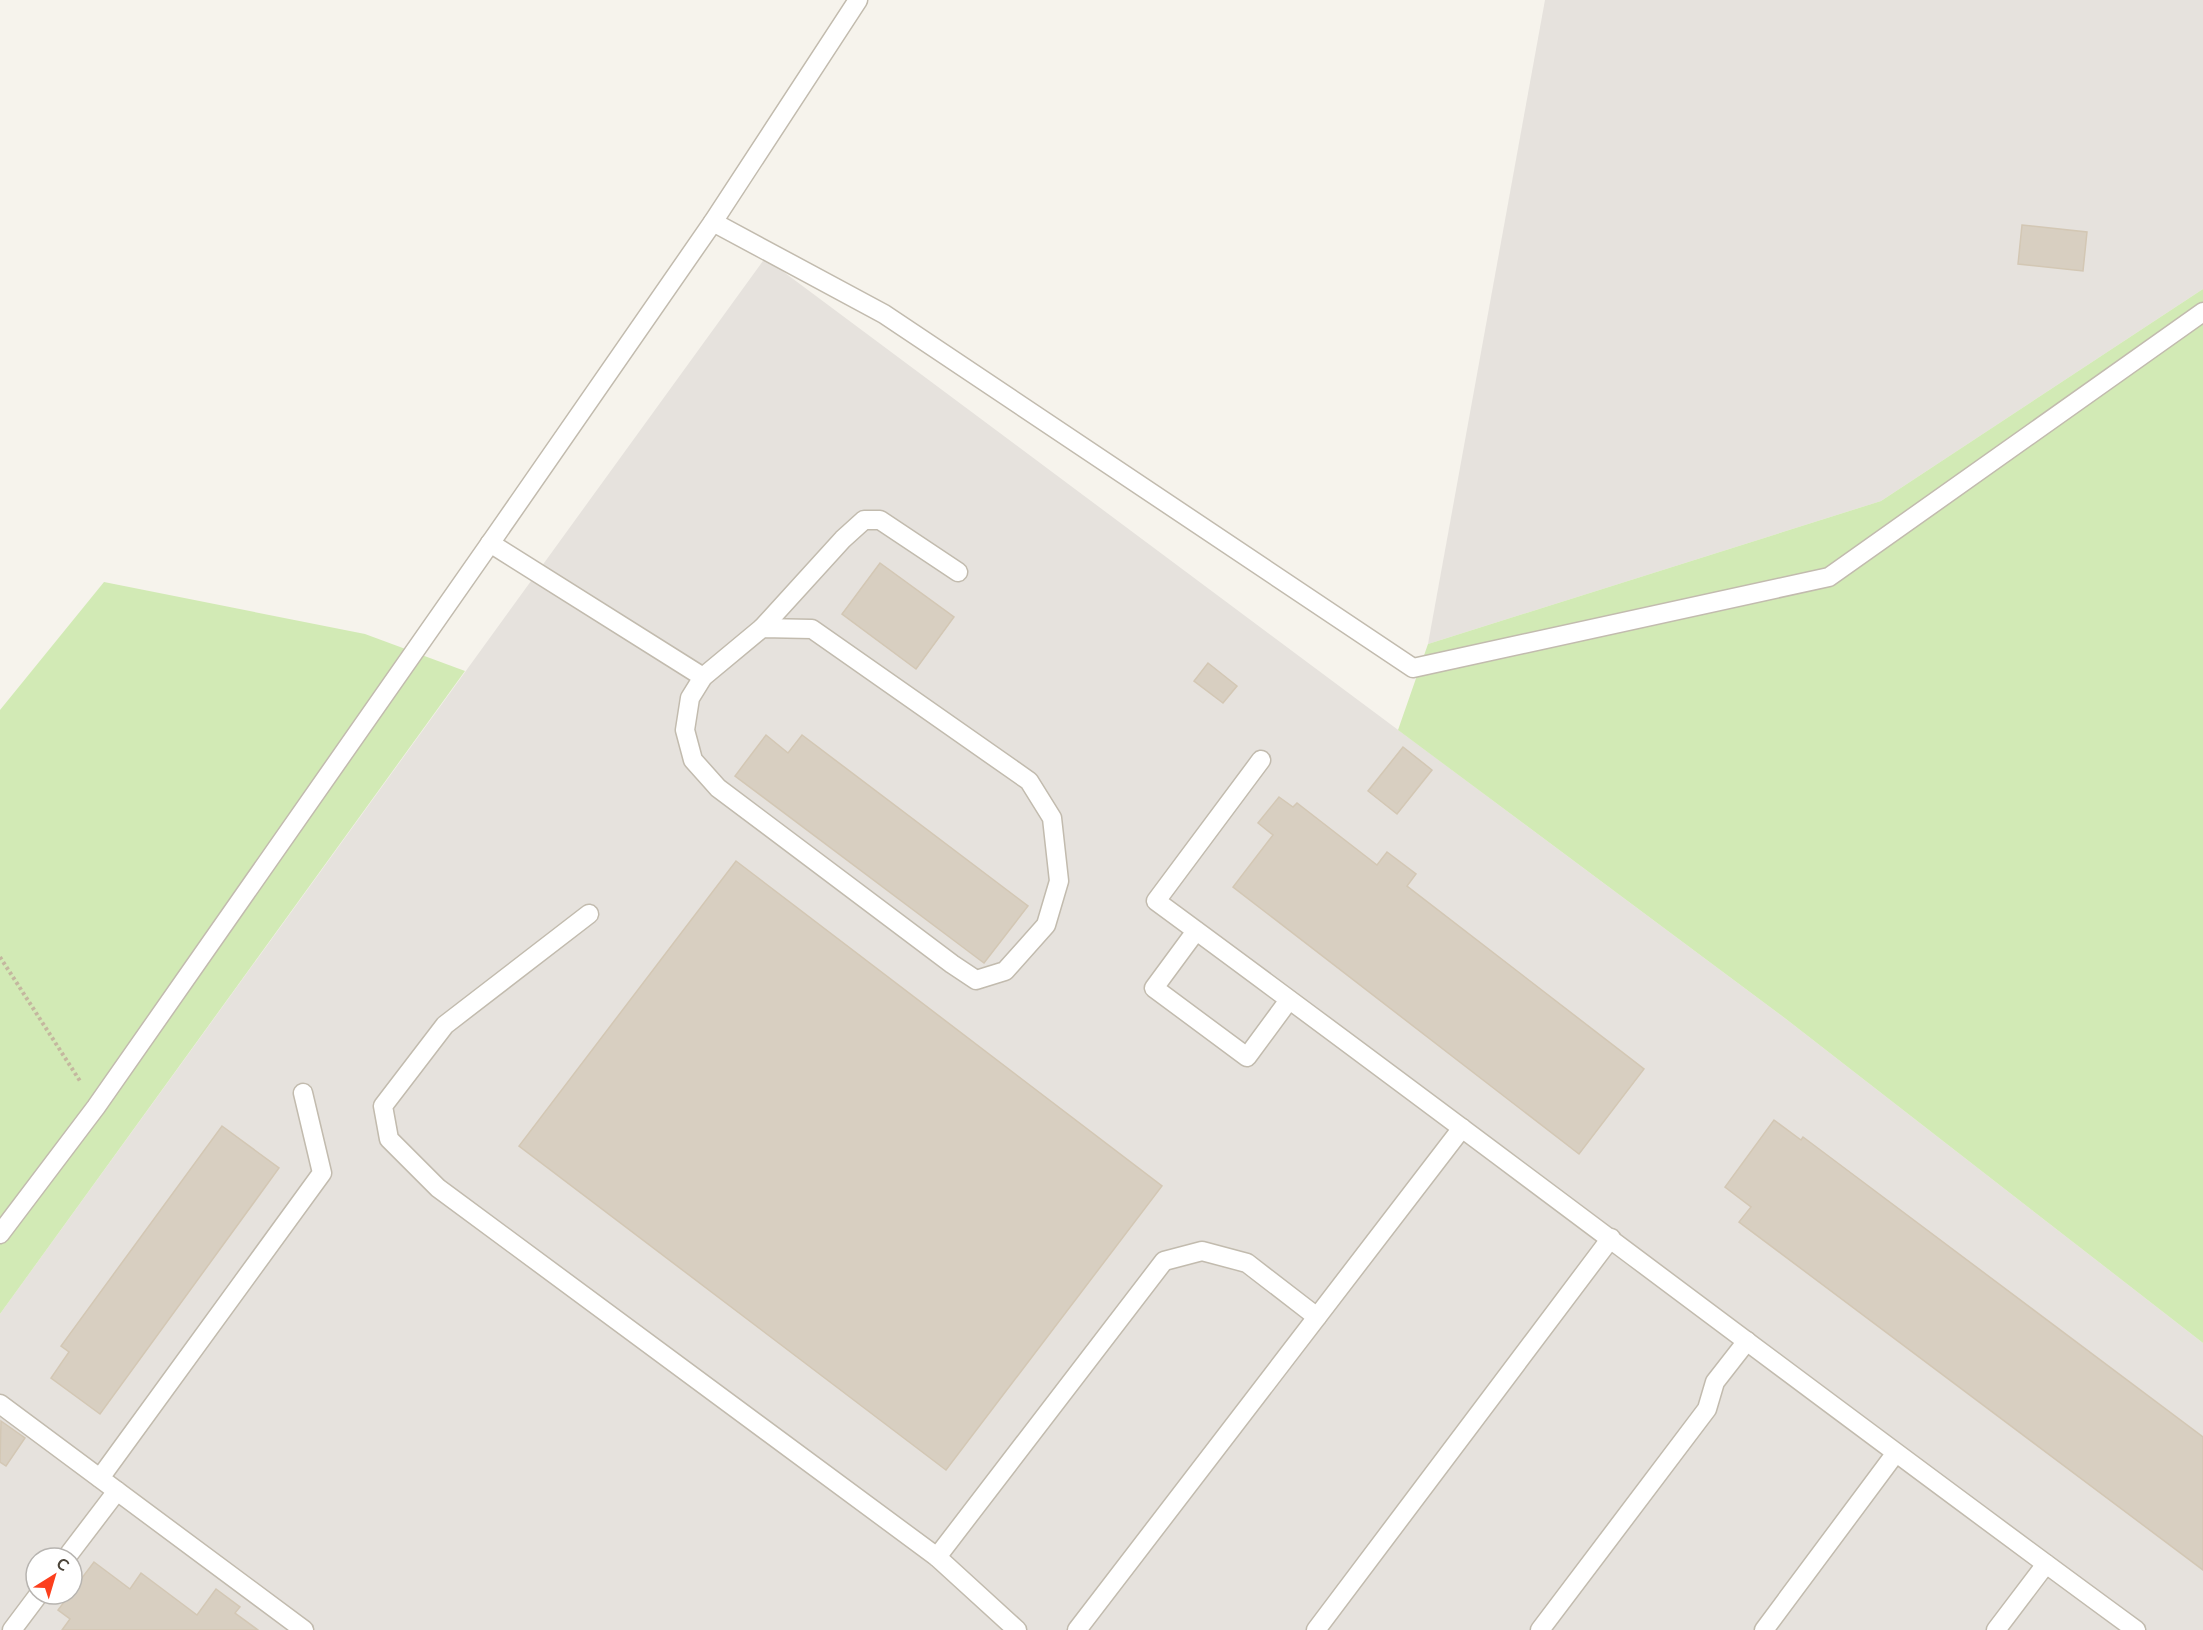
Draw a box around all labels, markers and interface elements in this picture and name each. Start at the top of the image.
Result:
north arrow [24,1546,84,1606]
text: С [51,1553,73,1577]

